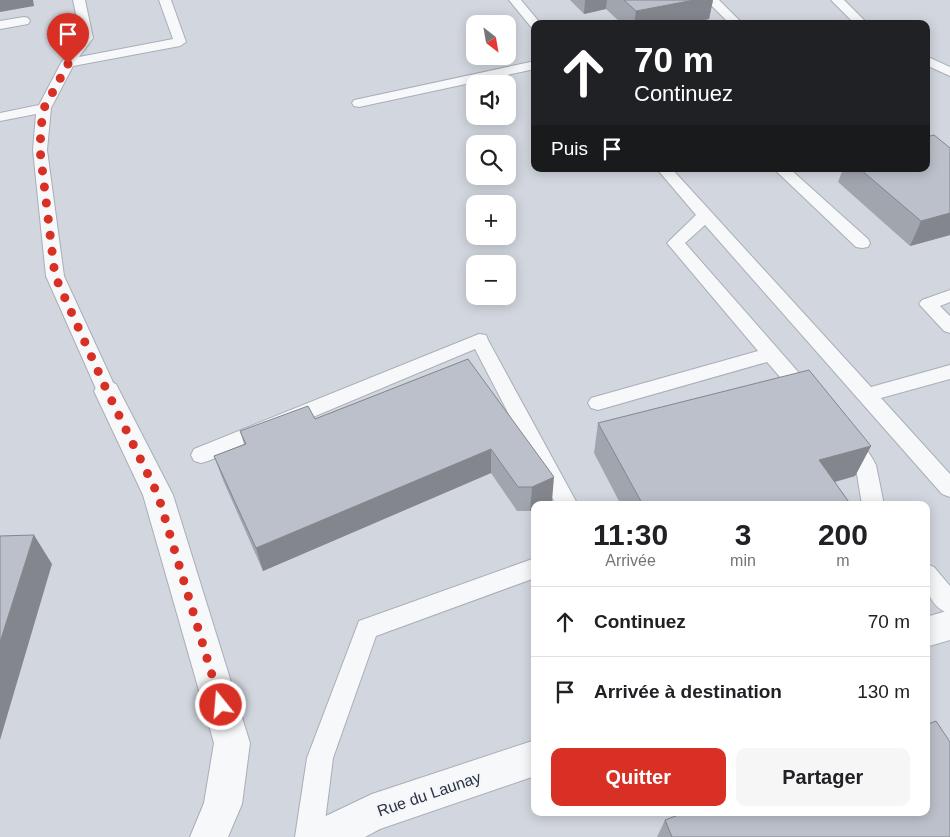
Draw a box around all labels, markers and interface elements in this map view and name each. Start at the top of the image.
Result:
pin [47,13,89,64]
north arrow [466,15,516,65]
map controls [466,15,516,305]
icon: arrive [54,20,82,48]
icon: ahead [551,40,616,105]
text: 70 m [634,40,714,79]
button: sound [466,75,516,125]
text: Continuez [634,81,733,106]
button: search [466,135,516,185]
icon: arrive [598,135,626,163]
text: Puis [551,138,588,159]
button: + [466,195,516,245]
button: − [466,255,516,305]
text: 11:30 [593,518,668,551]
text: 3 [735,518,751,551]
text: 200 [818,518,868,551]
text: Arrivée [605,552,656,569]
text: min [730,552,756,569]
text: m [836,552,850,569]
icon: ahead [551,608,579,636]
text: Continuez [594,611,686,632]
text: 70 m [868,611,910,632]
position arrow [194,678,246,730]
icon: arrive [551,678,579,706]
text: Arrivée à destination [594,681,782,702]
text: 130 m [857,681,910,702]
button: Quitter [551,748,726,806]
button: Partager [736,748,910,806]
street label: Rue du Launay [375,768,483,820]

